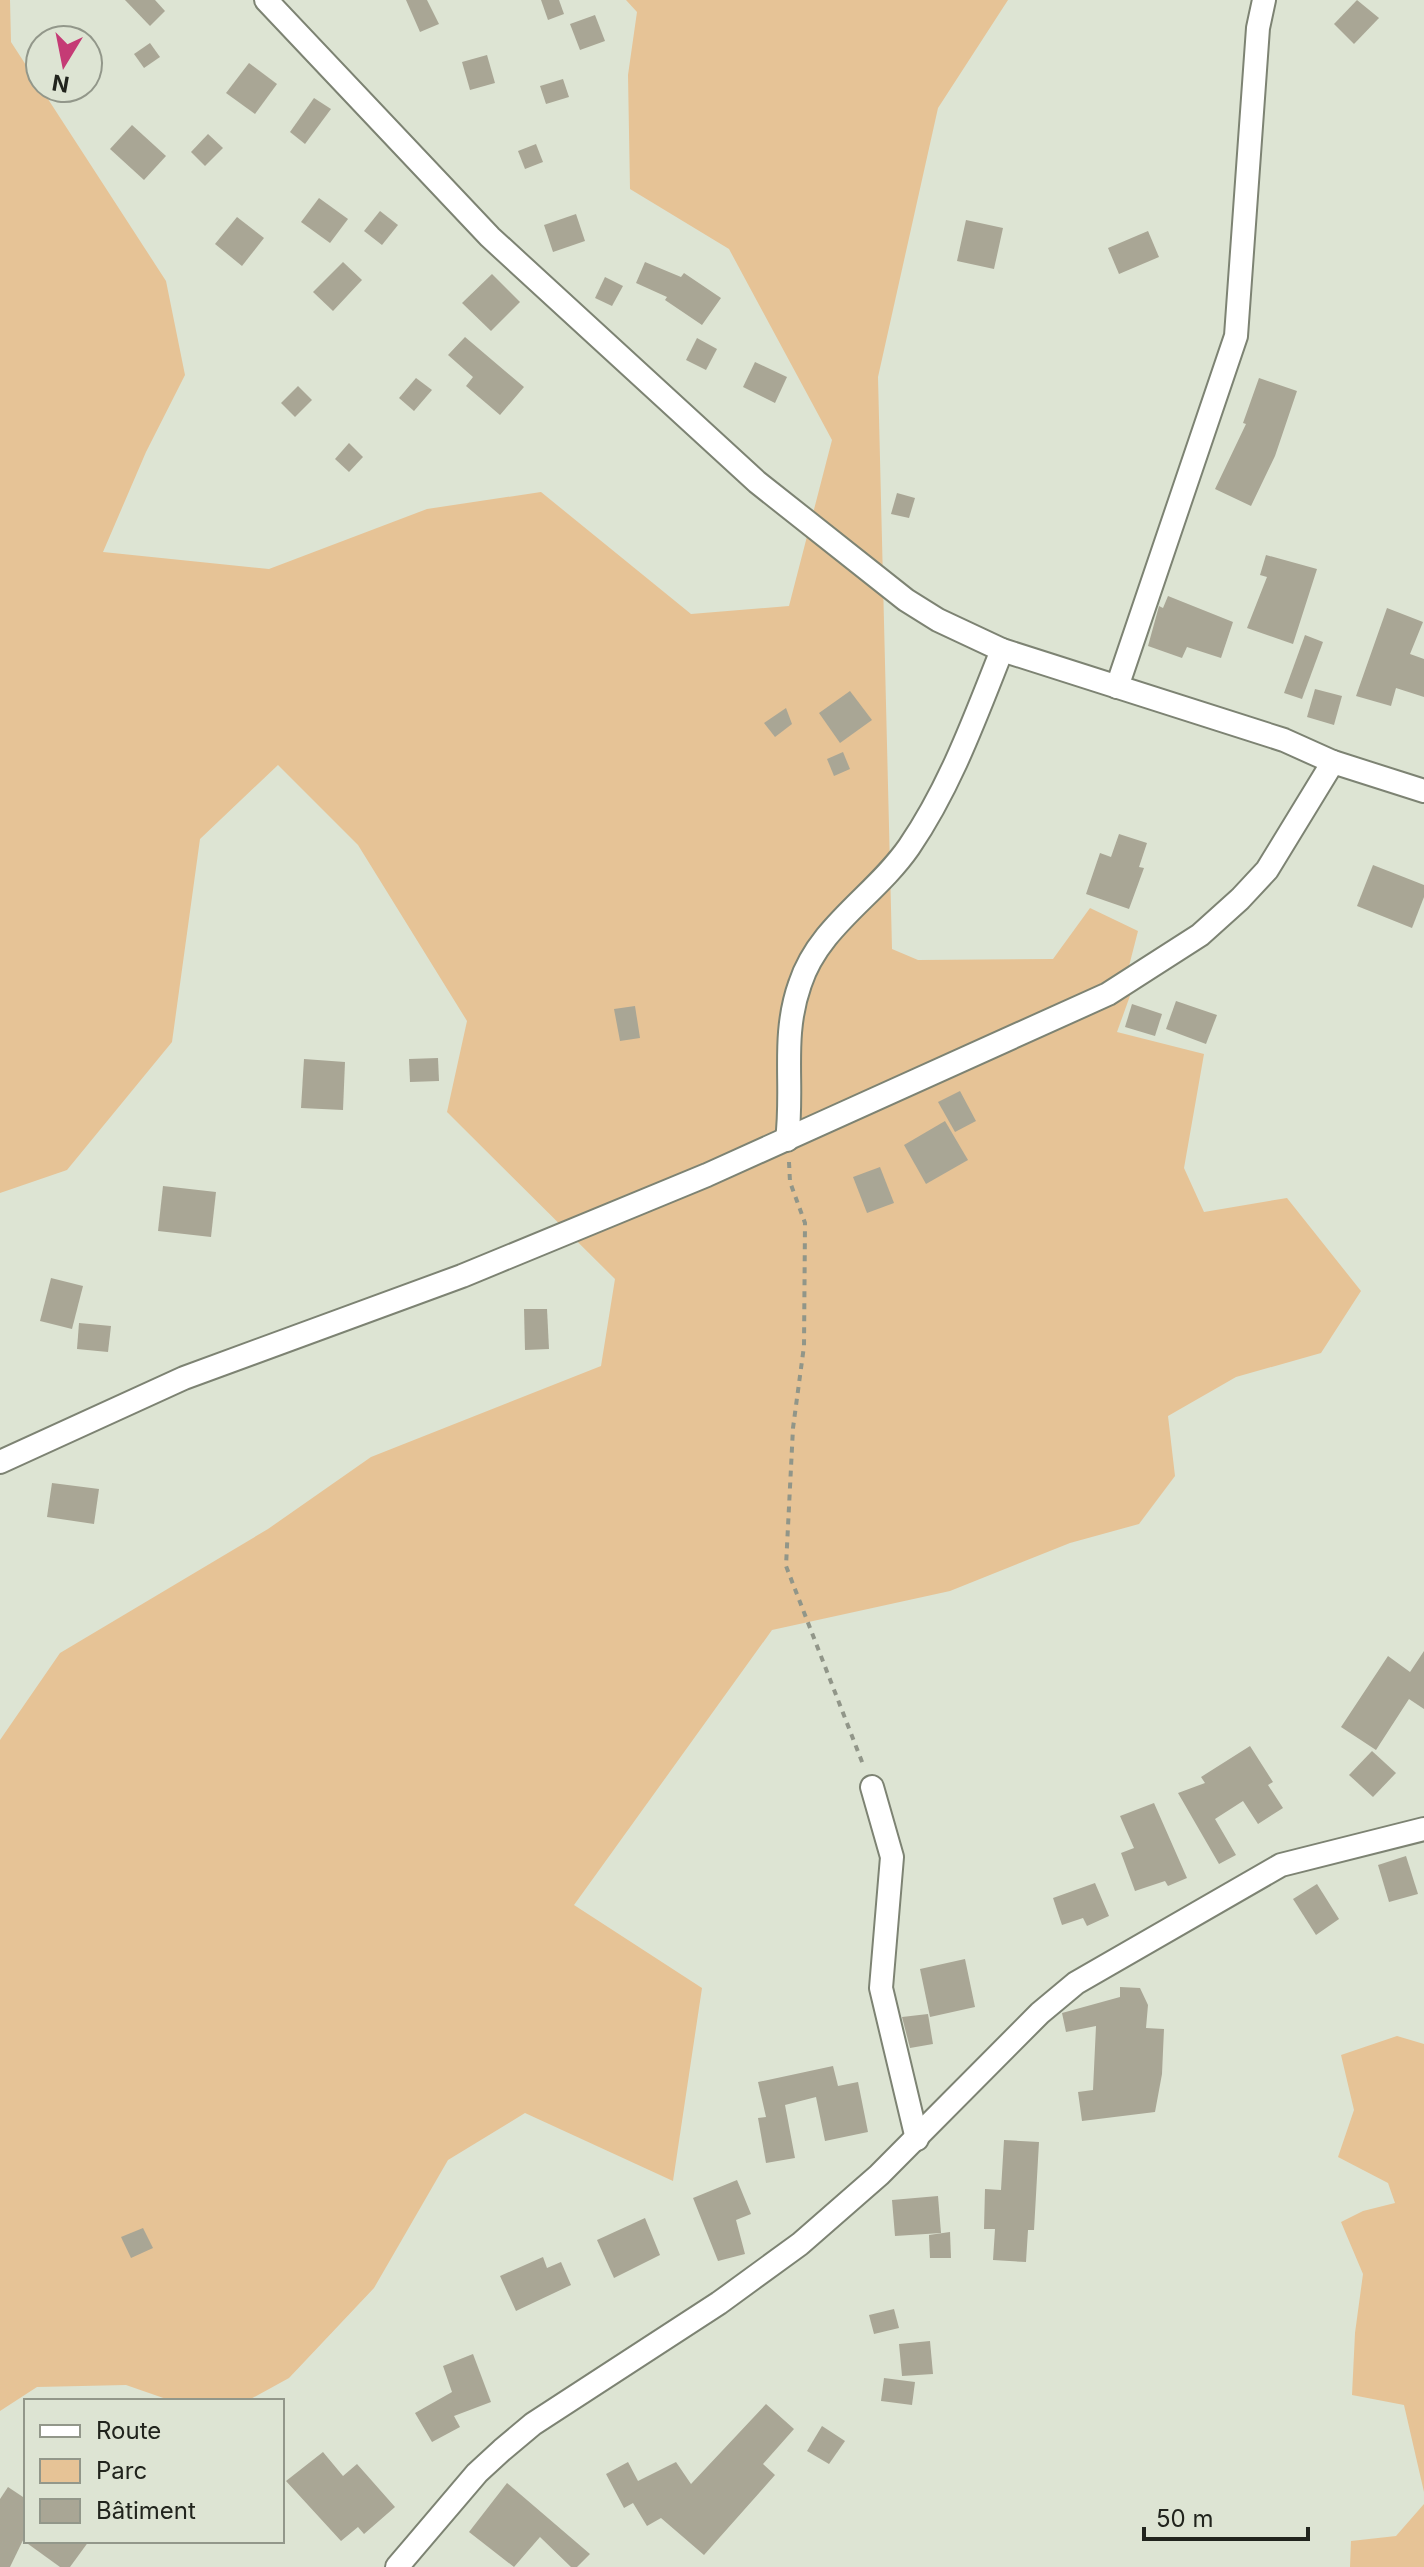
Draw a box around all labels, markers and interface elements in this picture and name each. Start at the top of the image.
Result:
north arrow [24,24,104,104]
text: N [50,69,71,98]
legend [24,2399,284,2543]
text: Route [96,2416,161,2445]
text: Parc [96,2456,147,2485]
scale bar [1144,2491,1308,2541]
text: Bâtiment [96,2496,196,2525]
text: 50 m [1156,2504,1214,2533]

